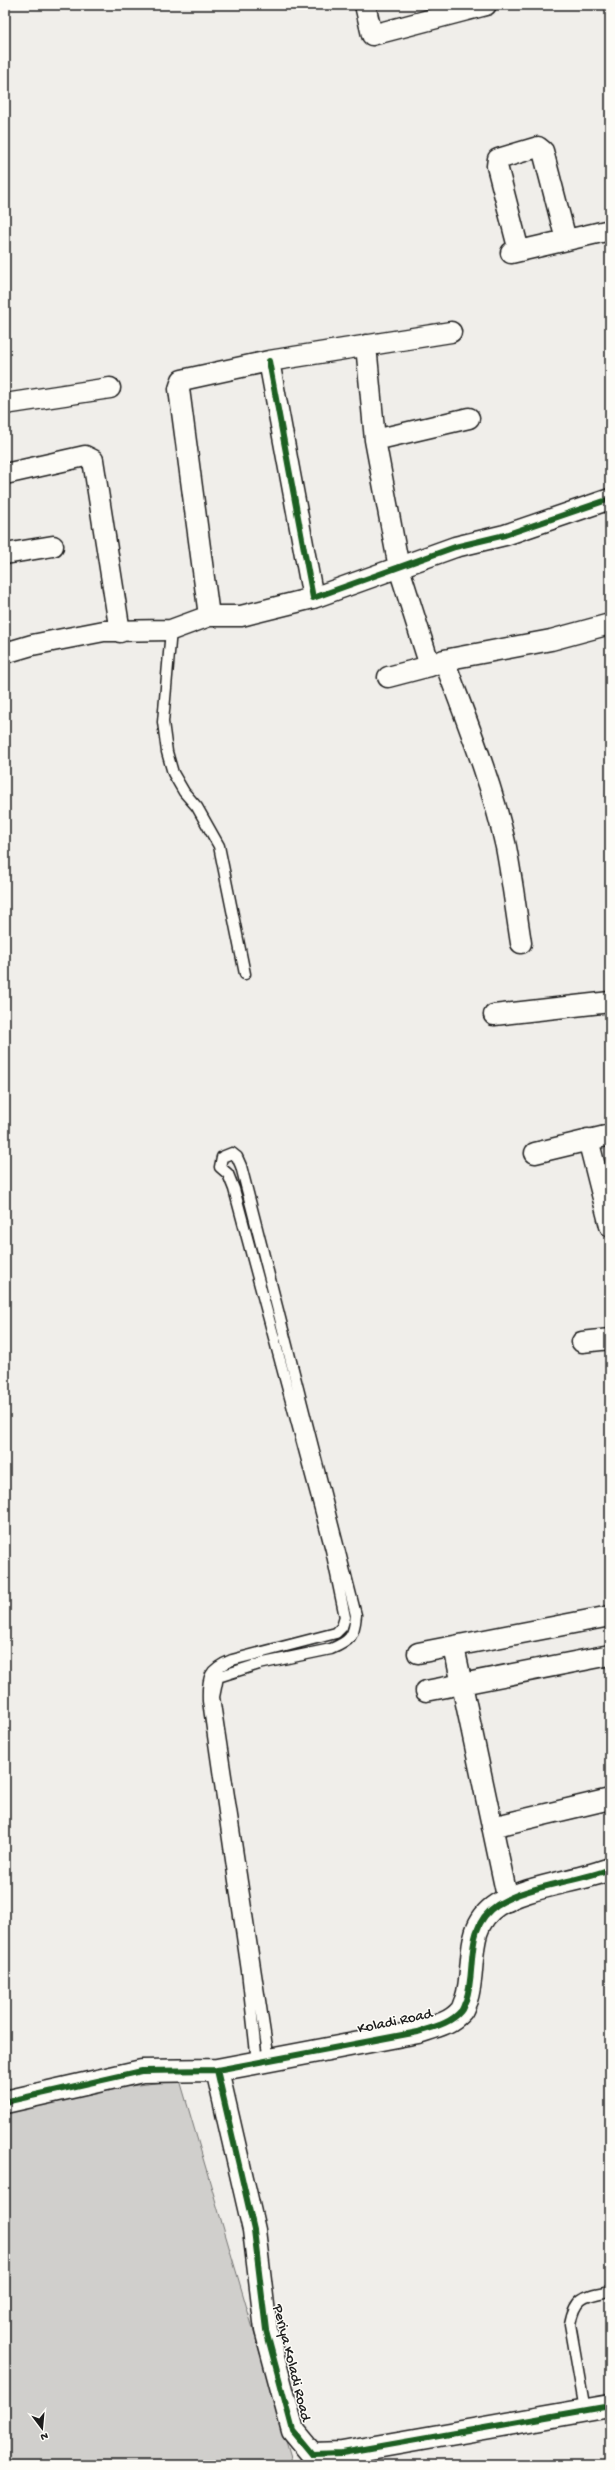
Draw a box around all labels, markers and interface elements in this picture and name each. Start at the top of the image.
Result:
street label: Koladi Road [356,2005,435,2039]
street label: Periya Koladi Road [268,2302,315,2425]
north arrow [22,2408,62,2448]
text: N [39,2429,49,2442]

